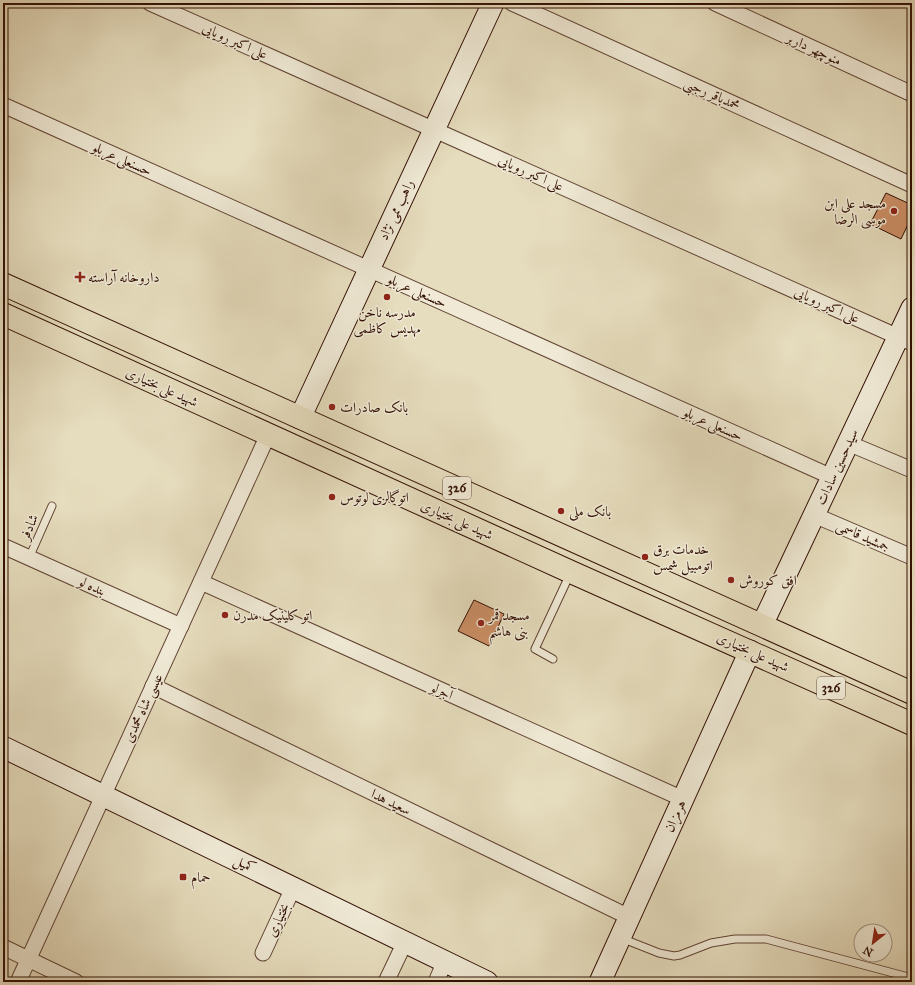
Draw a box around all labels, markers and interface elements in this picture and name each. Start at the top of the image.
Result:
street label: علی اکبر رویایی [199,19,270,64]
street label: منوچهر داربر [781,28,844,70]
street label: محمدباقر رجبی [680,74,743,117]
street label: حسنعلی عربلو [87,138,154,181]
street label: علی اکبر رویایی [495,151,566,196]
street label: راهب ممی نژاد [375,177,418,243]
place label: مسجد علی ابن موسی الرضا [824,195,886,229]
marker: مسجد علی ابن موسی الرضا [889,206,899,216]
place label: داروخانه آراسته [88,269,160,286]
street label: حسنعلی عربلو [382,270,449,313]
marker: داروخانه آراسته [75,272,85,282]
street label: علی اکبر رویایی [791,283,862,328]
marker: مدرسه ناخن مهدیس کاظمی [382,292,392,302]
place label: مدرسه ناخن مهدیس کاظمی [354,304,420,338]
street label: شهید علی بختیاری [123,364,201,411]
place label: بانک صادرات [340,399,409,416]
marker: بانک صادرات [327,402,337,412]
street label: حسنعلی عربلو [678,403,745,446]
street label: سیدحسین سادات [812,426,862,508]
road number: 326 [443,477,471,499]
place label: اتوگالری لوتوس [340,489,409,506]
marker: اتوگالری لوتوس [327,492,337,502]
street label: شهید علی بختیاری [418,497,496,544]
place label: بانک ملی [569,503,611,521]
marker: بانک ملی [556,506,566,516]
street label: شادفر [15,511,42,544]
street label: جمشید قاسمی [833,517,892,556]
place label: خدمات برق اتومبیل شمس [653,541,713,576]
marker: خدمات برق اتومبیل شمس [640,552,650,562]
street label: بنده لو [74,572,108,599]
place label: افق کوروش [739,572,797,589]
marker: افق کوروش [726,575,736,585]
place label: اتو کلینیک مدرن [233,607,312,624]
place label: مسجد قمر بنی هاشم [487,607,530,645]
marker: اتو کلینیک مدرن [220,610,230,620]
marker: مسجد قمر بنی هاشم [476,618,486,628]
street label: شهید علی بختیاری [714,629,792,676]
street label: عیسی شاه محمدی [120,671,167,746]
road number: 326 [817,677,845,699]
street label: آجرلو [426,678,458,704]
street label: سعید هدا [368,785,414,819]
street label: هرمزان [660,797,691,835]
street label: کمیل [230,851,259,878]
place label: حمام [191,869,211,890]
marker: حمام [178,872,188,882]
street label: بختیاری [263,900,293,940]
north arrow [853,923,893,963]
text: N [860,943,876,959]

